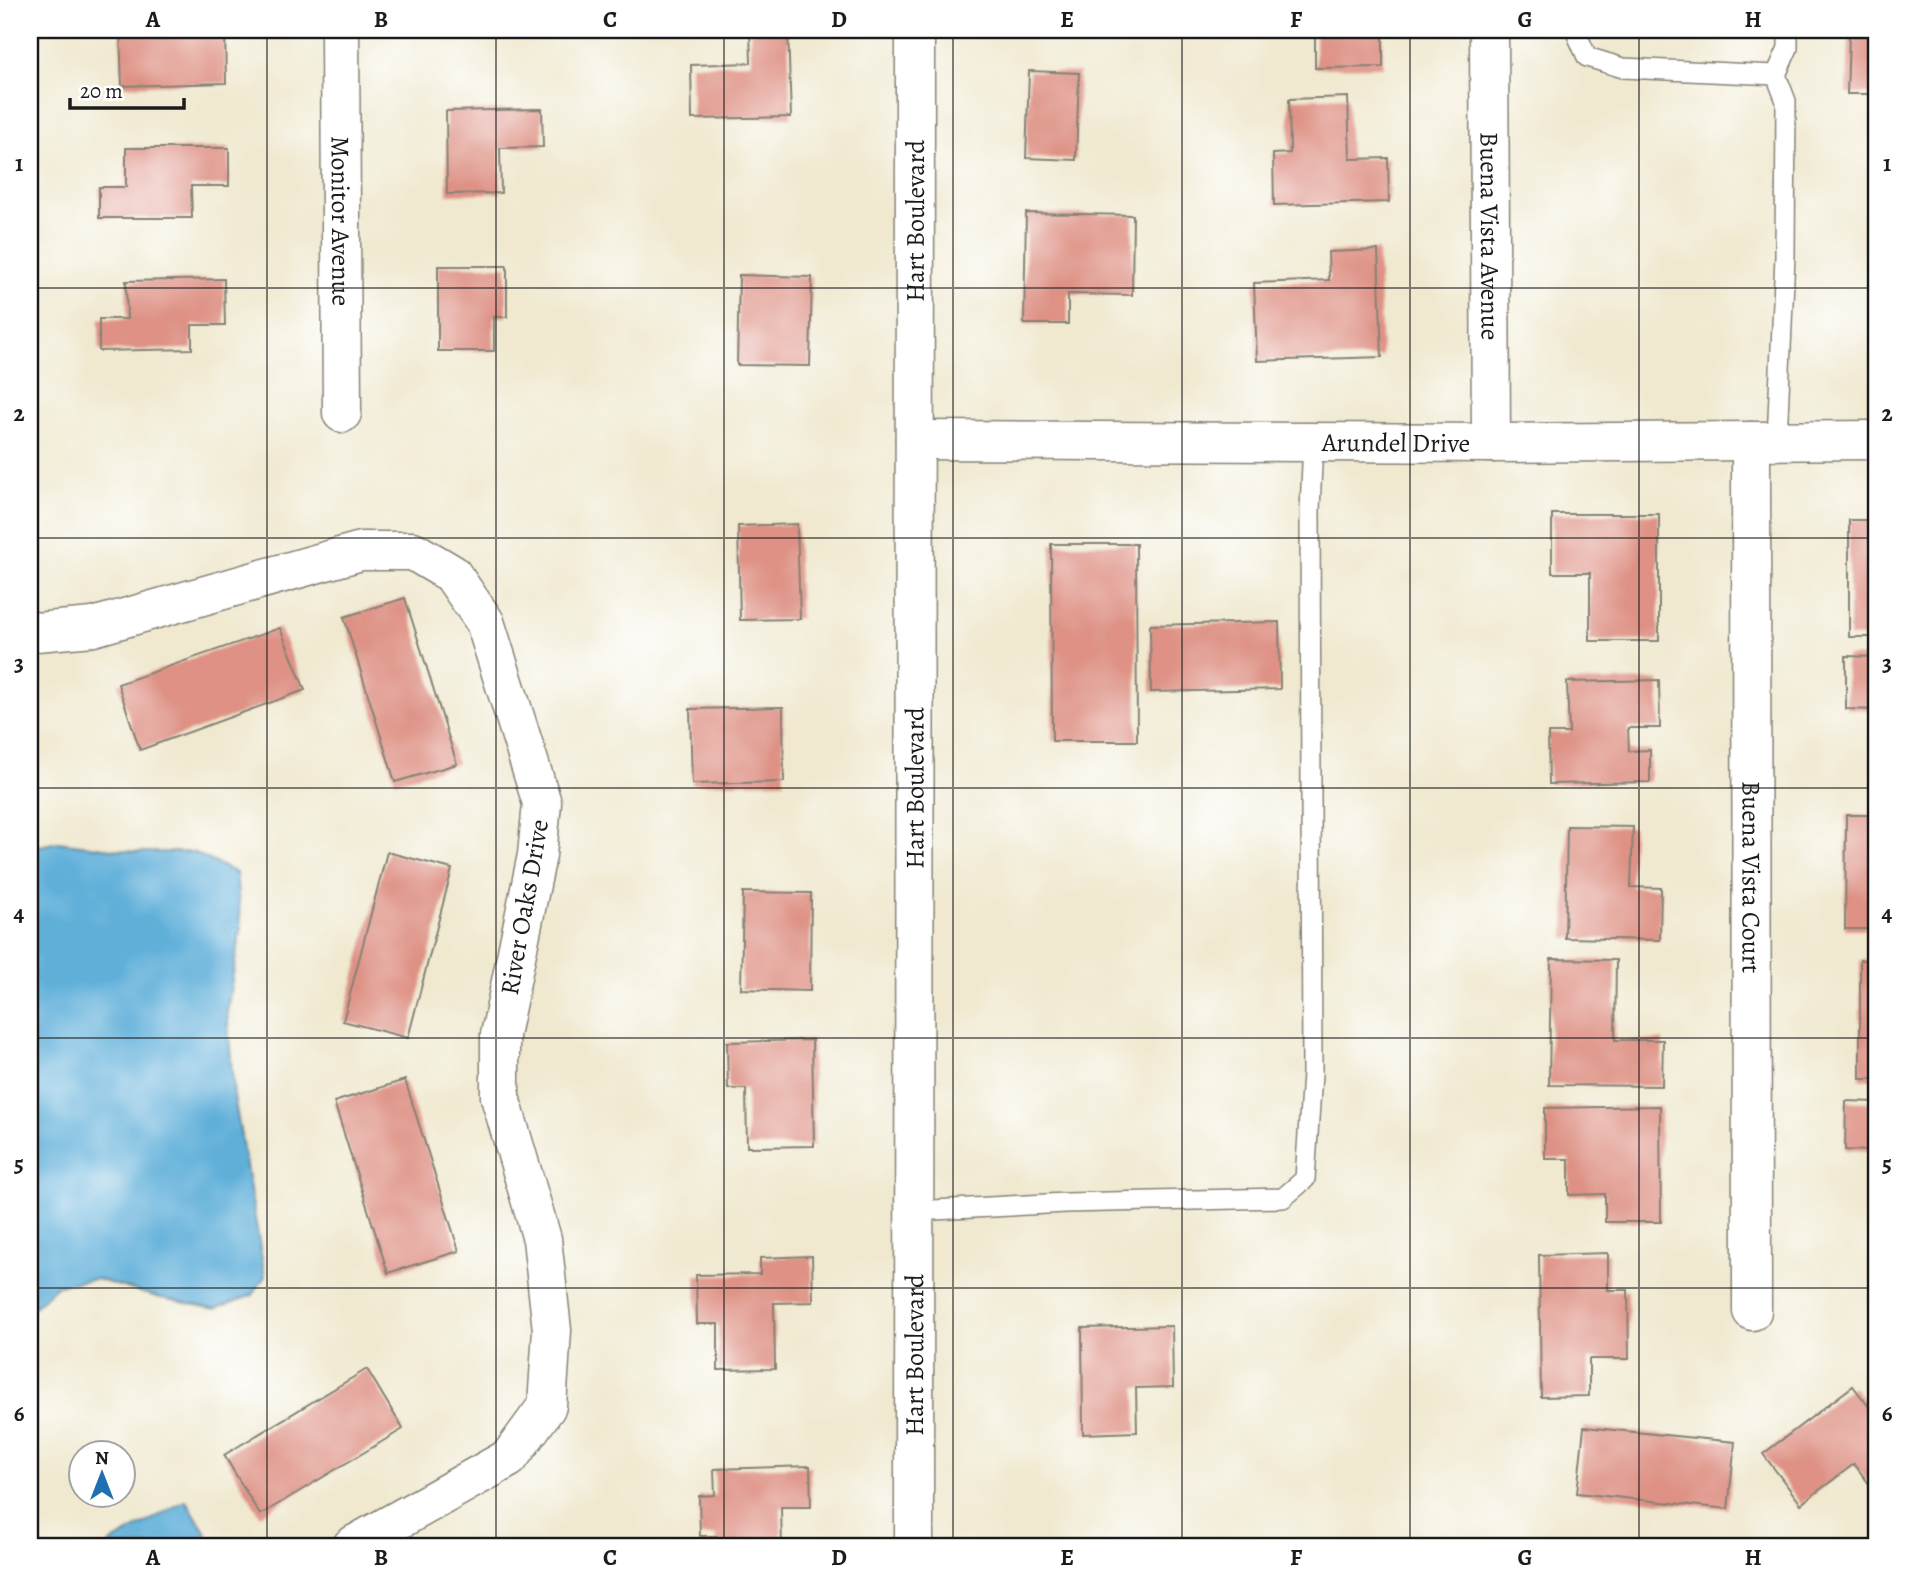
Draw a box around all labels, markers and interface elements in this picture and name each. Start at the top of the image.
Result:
text: A [145,4,161,35]
text: B [374,4,388,35]
text: C [603,4,617,35]
text: D [831,4,847,35]
text: E [1060,4,1074,35]
text: F [1290,4,1303,35]
text: G [1517,4,1533,35]
text: H [1744,4,1762,35]
scale bar [70,66,184,110]
text: 20 m [80,77,123,105]
street label: Buena Vista Avenue [1471,132,1508,340]
street label: Monitor Avenue [323,136,358,306]
street label: Hart Boulevard [898,140,933,302]
text: 1 [15,148,23,179]
text: 1 [1883,148,1891,179]
text: 2 [13,398,25,429]
text: 2 [1881,398,1893,429]
street label: Arundel Drive [1321,425,1470,461]
text: 3 [14,648,24,679]
text: 3 [1882,648,1892,679]
street label: Hart Boulevard [897,707,933,869]
street label: Buena Vista Court [1733,781,1769,974]
street label: River Oaks Drive [492,816,557,998]
text: 4 [14,898,25,929]
text: 4 [1882,898,1893,929]
text: 5 [14,1148,24,1179]
text: 5 [1882,1148,1892,1179]
street label: Hart Boulevard [897,1274,932,1436]
text: 6 [14,1398,25,1429]
text: 6 [1882,1398,1893,1429]
north arrow [66,1440,136,1510]
text: N [95,1445,109,1471]
text: A [145,1542,161,1573]
text: B [374,1542,388,1573]
text: C [603,1542,617,1573]
text: D [831,1542,847,1573]
text: E [1060,1542,1074,1573]
text: F [1290,1542,1303,1573]
text: G [1517,1542,1533,1573]
text: H [1744,1542,1762,1573]

